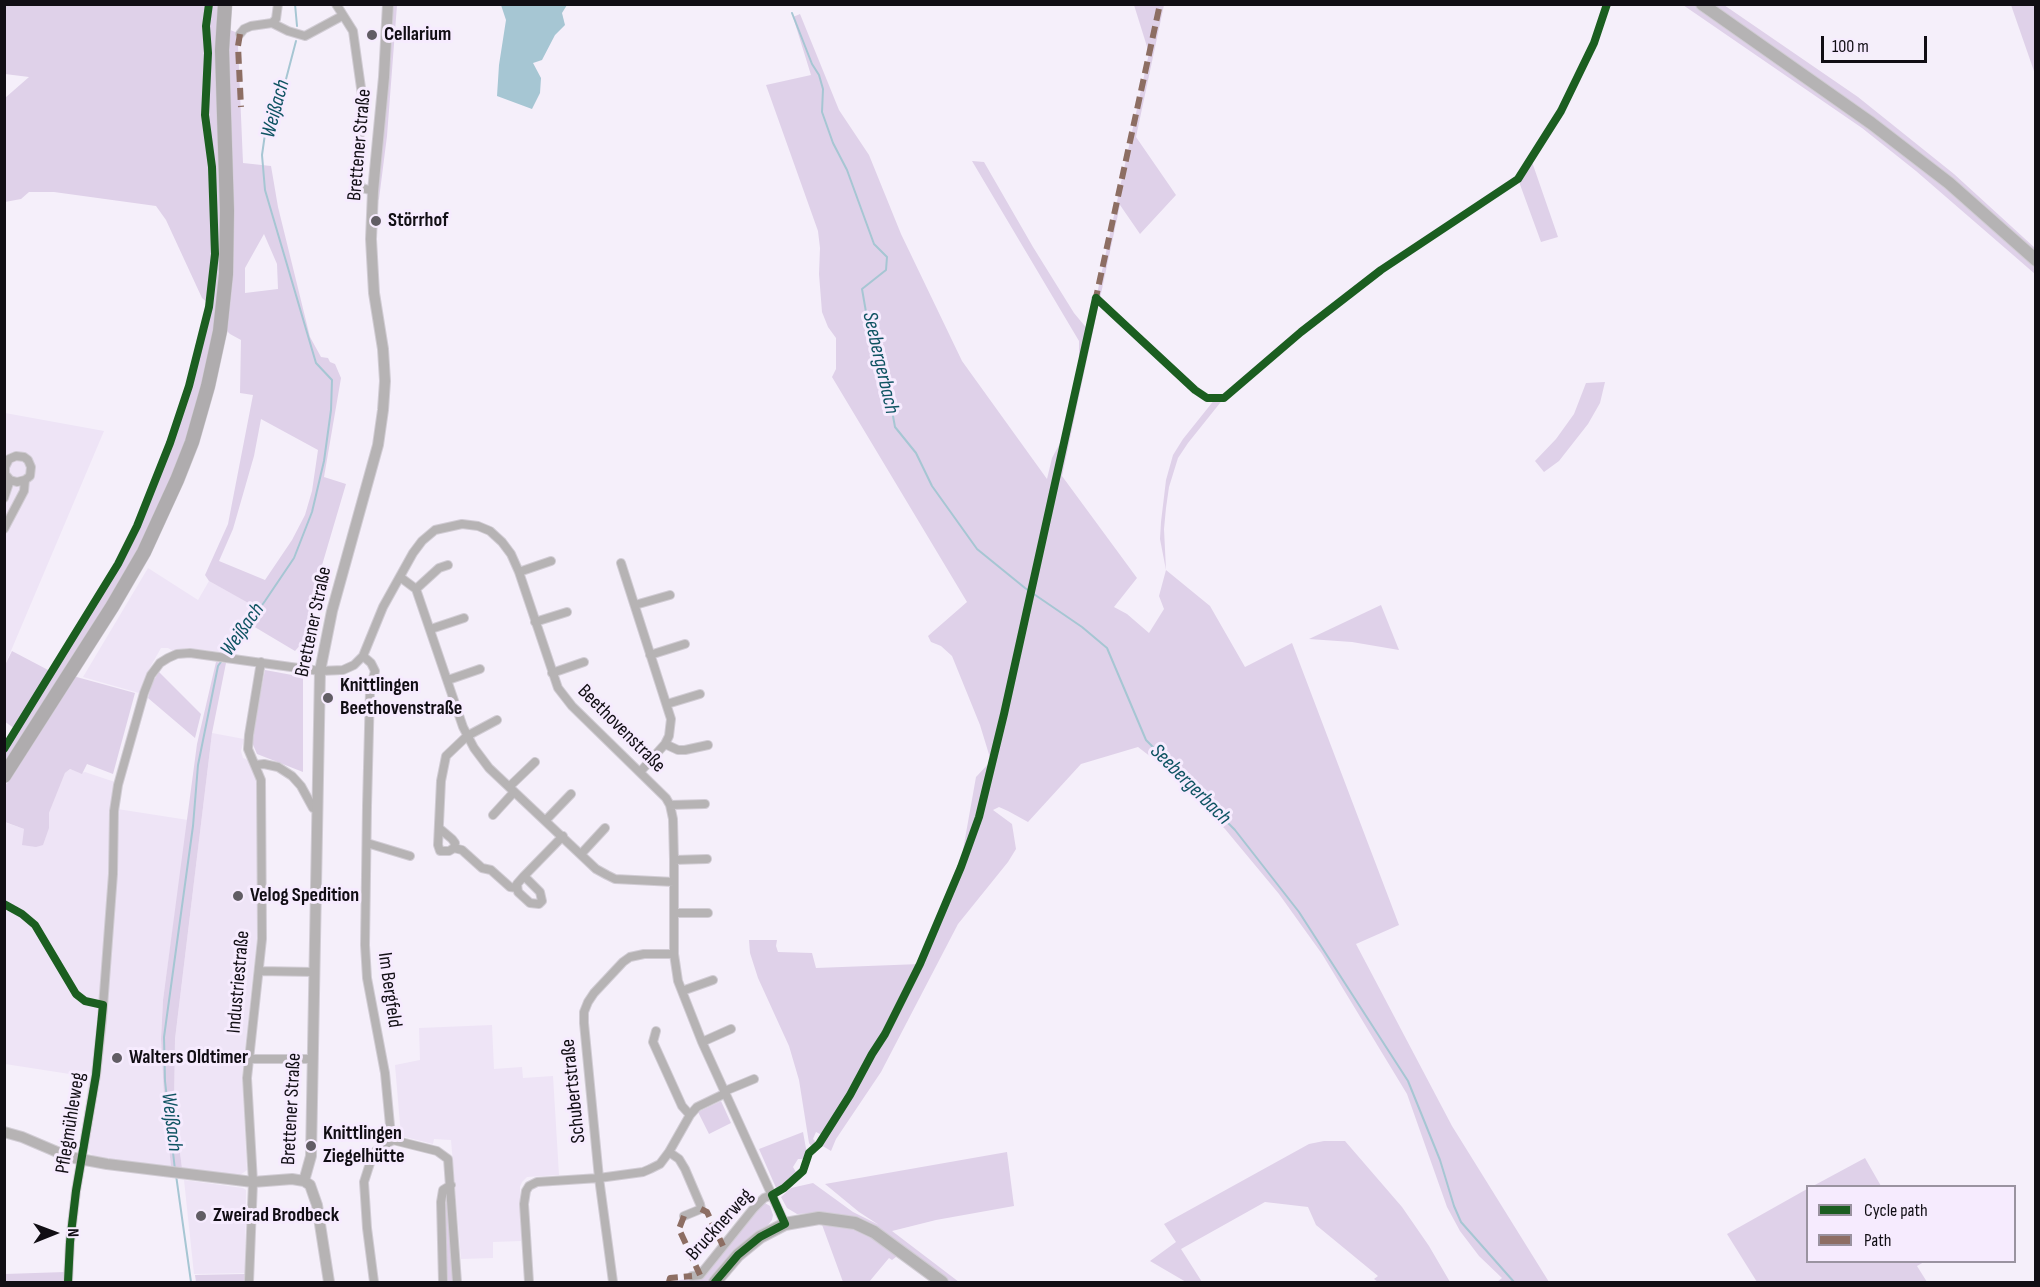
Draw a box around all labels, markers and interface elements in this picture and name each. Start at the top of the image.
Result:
place label: Cellarium [384,23,451,47]
scale bar [1824,24,1930,62]
marker: Cellarium [365,28,379,42]
text: 100 m [1832,36,1869,57]
water label: Weißach [256,77,296,141]
street label: Brettener Straße [343,88,377,202]
place label: Störrhof [388,209,448,233]
marker: Störrhof [369,214,383,228]
water label: Seebergerbach [856,309,904,417]
street label: Brettener Straße [291,565,337,679]
water label: Weißach [216,599,270,661]
place label: Knittlingen Beethovenstraße [340,674,462,721]
street label: Beethovenstraße [572,680,670,778]
marker: Knittlingen Beethovenstraße [321,691,335,705]
water label: Seebergerbach [1144,739,1236,831]
place label: Velog Spedition [250,884,359,908]
marker: Velog Spedition [231,889,245,903]
street label: Industriestraße [223,930,255,1034]
street label: Im Bergfeld [372,951,406,1029]
street label: Schubertstraße [557,1038,591,1144]
place label: Walters Oldtimer [129,1046,248,1070]
marker: Walters Oldtimer [110,1051,124,1065]
street label: Brettener Straße [277,1052,307,1166]
street label: Pflegmühleweg [51,1071,91,1175]
water label: Weißach [155,1091,187,1153]
place label: Knittlingen Ziegelhütte [323,1122,405,1169]
marker: Knittlingen Ziegelhütte [304,1139,318,1153]
street label: Brucknerweg [681,1184,759,1266]
legend [1806,1185,2016,1263]
text: Cycle path [1864,1200,1928,1221]
north arrow [24,1203,84,1263]
place label: Zweirad Brodbeck [213,1204,339,1228]
marker: Zweirad Brodbeck [194,1209,208,1223]
text: N [63,1228,82,1237]
text: Path [1864,1230,1892,1251]

